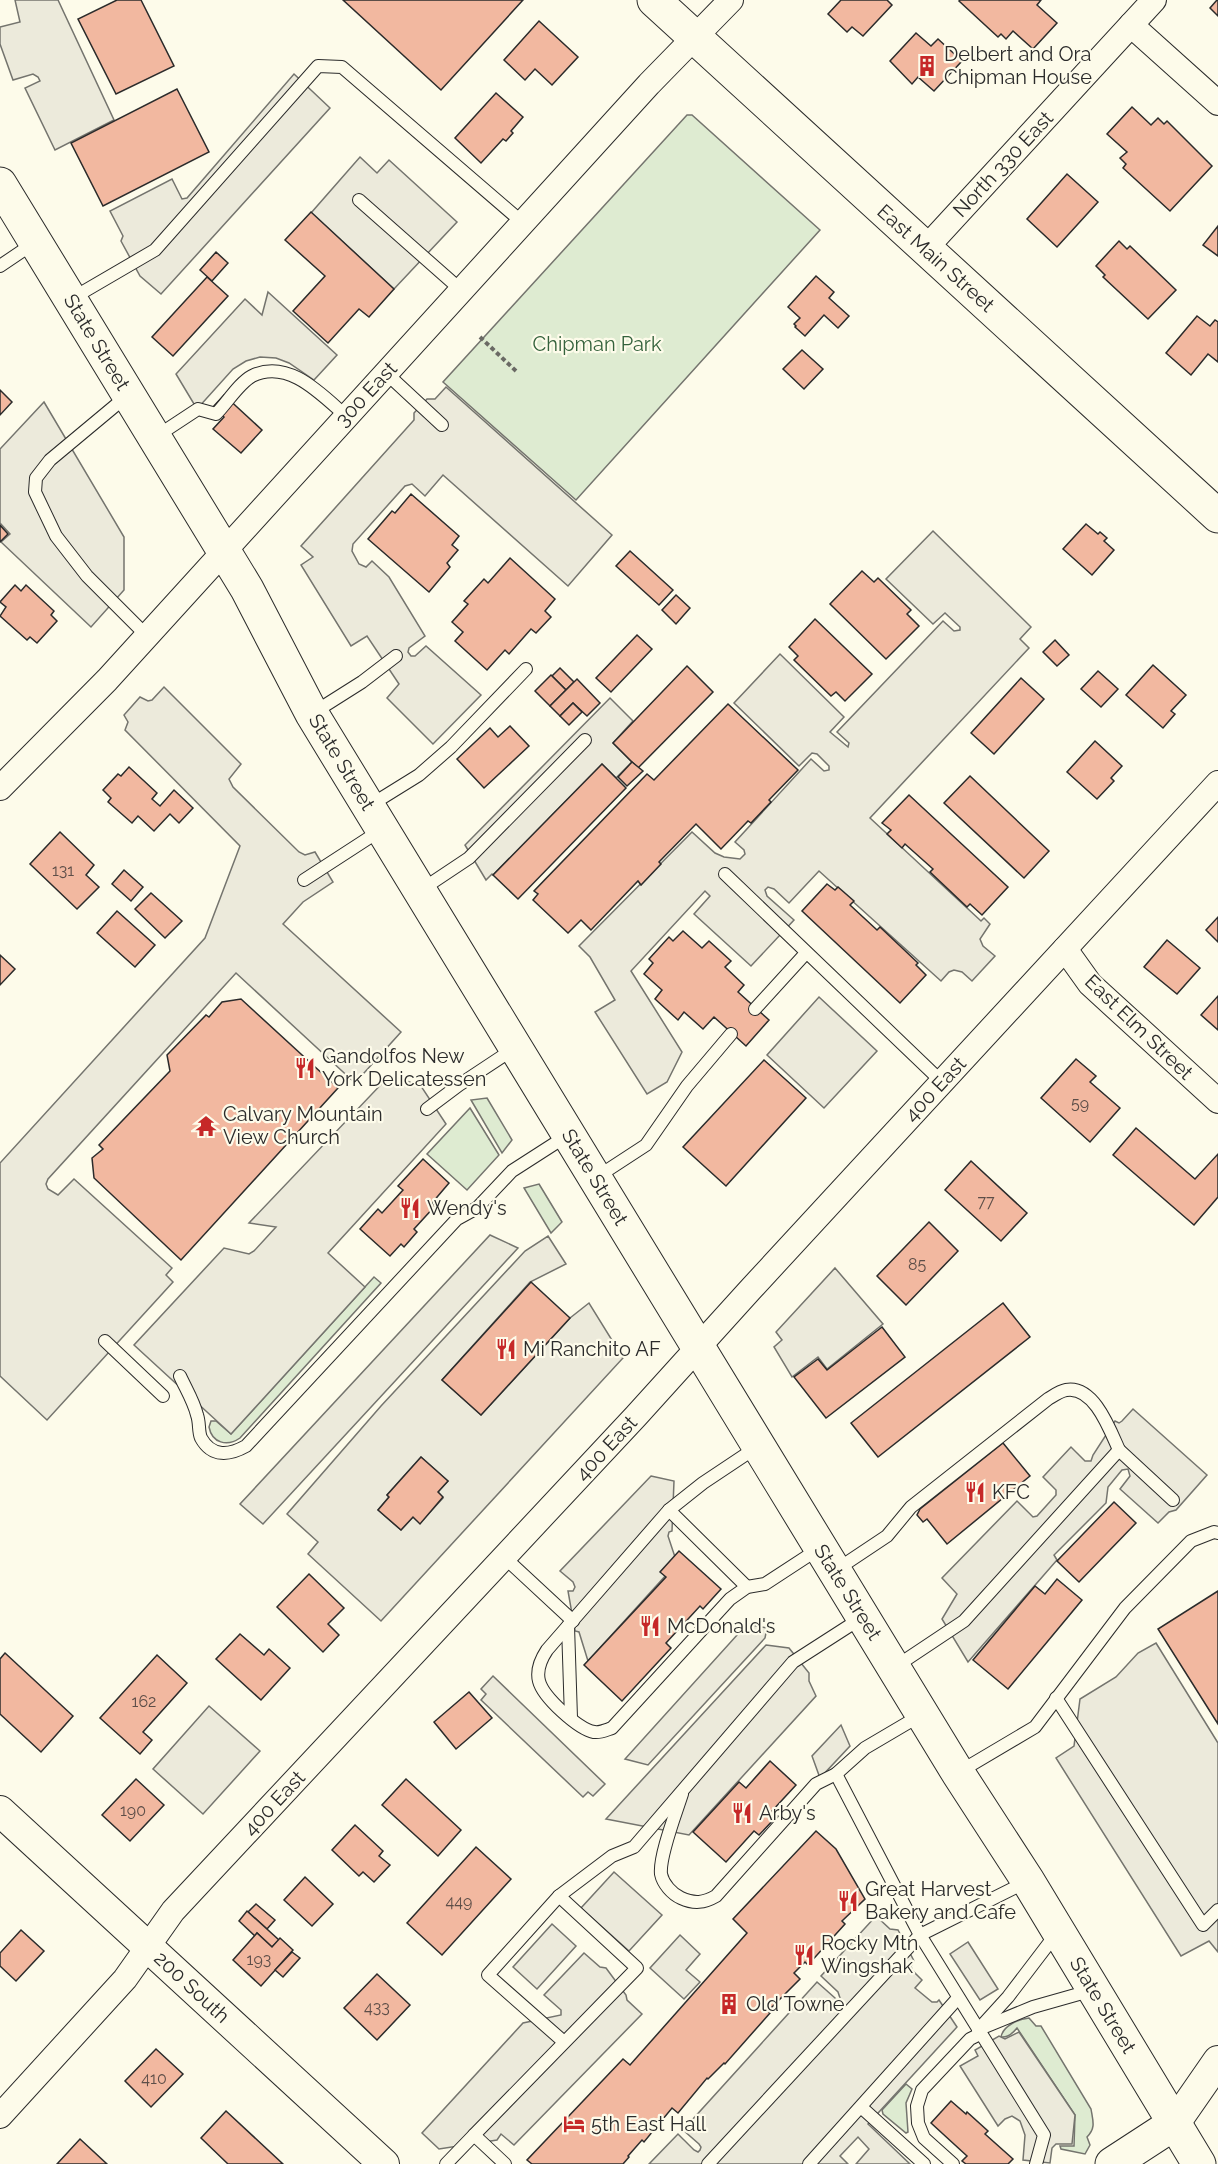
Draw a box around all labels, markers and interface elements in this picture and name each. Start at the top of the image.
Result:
place label: Delbert and Ora Chipman House [944,42,1092,89]
building icon: Delbert and Ora Chipman House [915,54,939,78]
street label: North 330 East [948,106,1058,222]
street label: East Main Street [872,199,1000,317]
street label: State Street [59,289,135,395]
park label: Chipman Park [533,332,662,356]
street label: 300 East [330,356,402,431]
street label: State Street [304,709,380,815]
house number: 131 [52,861,74,880]
street label: East Elm Street [1080,969,1198,1085]
place label: Gandolfos New York Delicatessen [322,1044,486,1091]
street label: 400 East [899,1051,971,1126]
restaurant icon: Gandolfos New York Delicatessen [293,1056,317,1080]
house number: 59 [1071,1094,1089,1113]
place label: Calvary Mountain View Church [223,1102,383,1149]
temple icon: Calvary Mountain View Church [194,1114,218,1138]
street label: State Street [557,1124,633,1230]
house number: 77 [977,1192,995,1211]
restaurant icon: Wendy's [398,1196,422,1220]
place label: Wendy's [427,1196,507,1220]
house number: 85 [908,1255,926,1274]
restaurant icon: Mi Ranchito AF [494,1337,518,1361]
place label: Mi Ranchito AF [523,1337,661,1361]
street label: 400 East [570,1410,642,1485]
restaurant icon: KFC [963,1480,987,1504]
place label: KFC [992,1480,1030,1504]
street label: State Street [809,1540,887,1645]
restaurant icon: McDonald's [638,1614,662,1638]
place label: McDonald's [667,1614,775,1638]
house number: 162 [132,1692,156,1711]
street label: 400 East [238,1765,310,1840]
house number: 190 [120,1801,146,1820]
restaurant icon: Arby's [730,1801,754,1825]
place label: Arby's [759,1801,816,1825]
place label: Great Harvest Bakery and Cafe [865,1877,1016,1924]
restaurant icon: Great Harvest Bakery and Cafe [836,1889,860,1913]
house number: 449 [446,1892,472,1911]
place label: Rocky Mtn Wingshak [821,1931,918,1978]
restaurant icon: Rocky Mtn Wingshak [792,1943,816,1967]
street label: 200 South [149,1946,235,2028]
house number: 193 [247,1950,271,1969]
street label: State Street [1065,1952,1141,2058]
building icon: Old Towne [717,1992,741,2016]
place label: Old Towne [746,1992,845,2016]
house number: 433 [364,1998,390,2017]
house number: 410 [141,2069,167,2088]
hotel icon: 5th East Hall [562,2112,586,2136]
place label: 5th East Hall [591,2112,707,2136]

